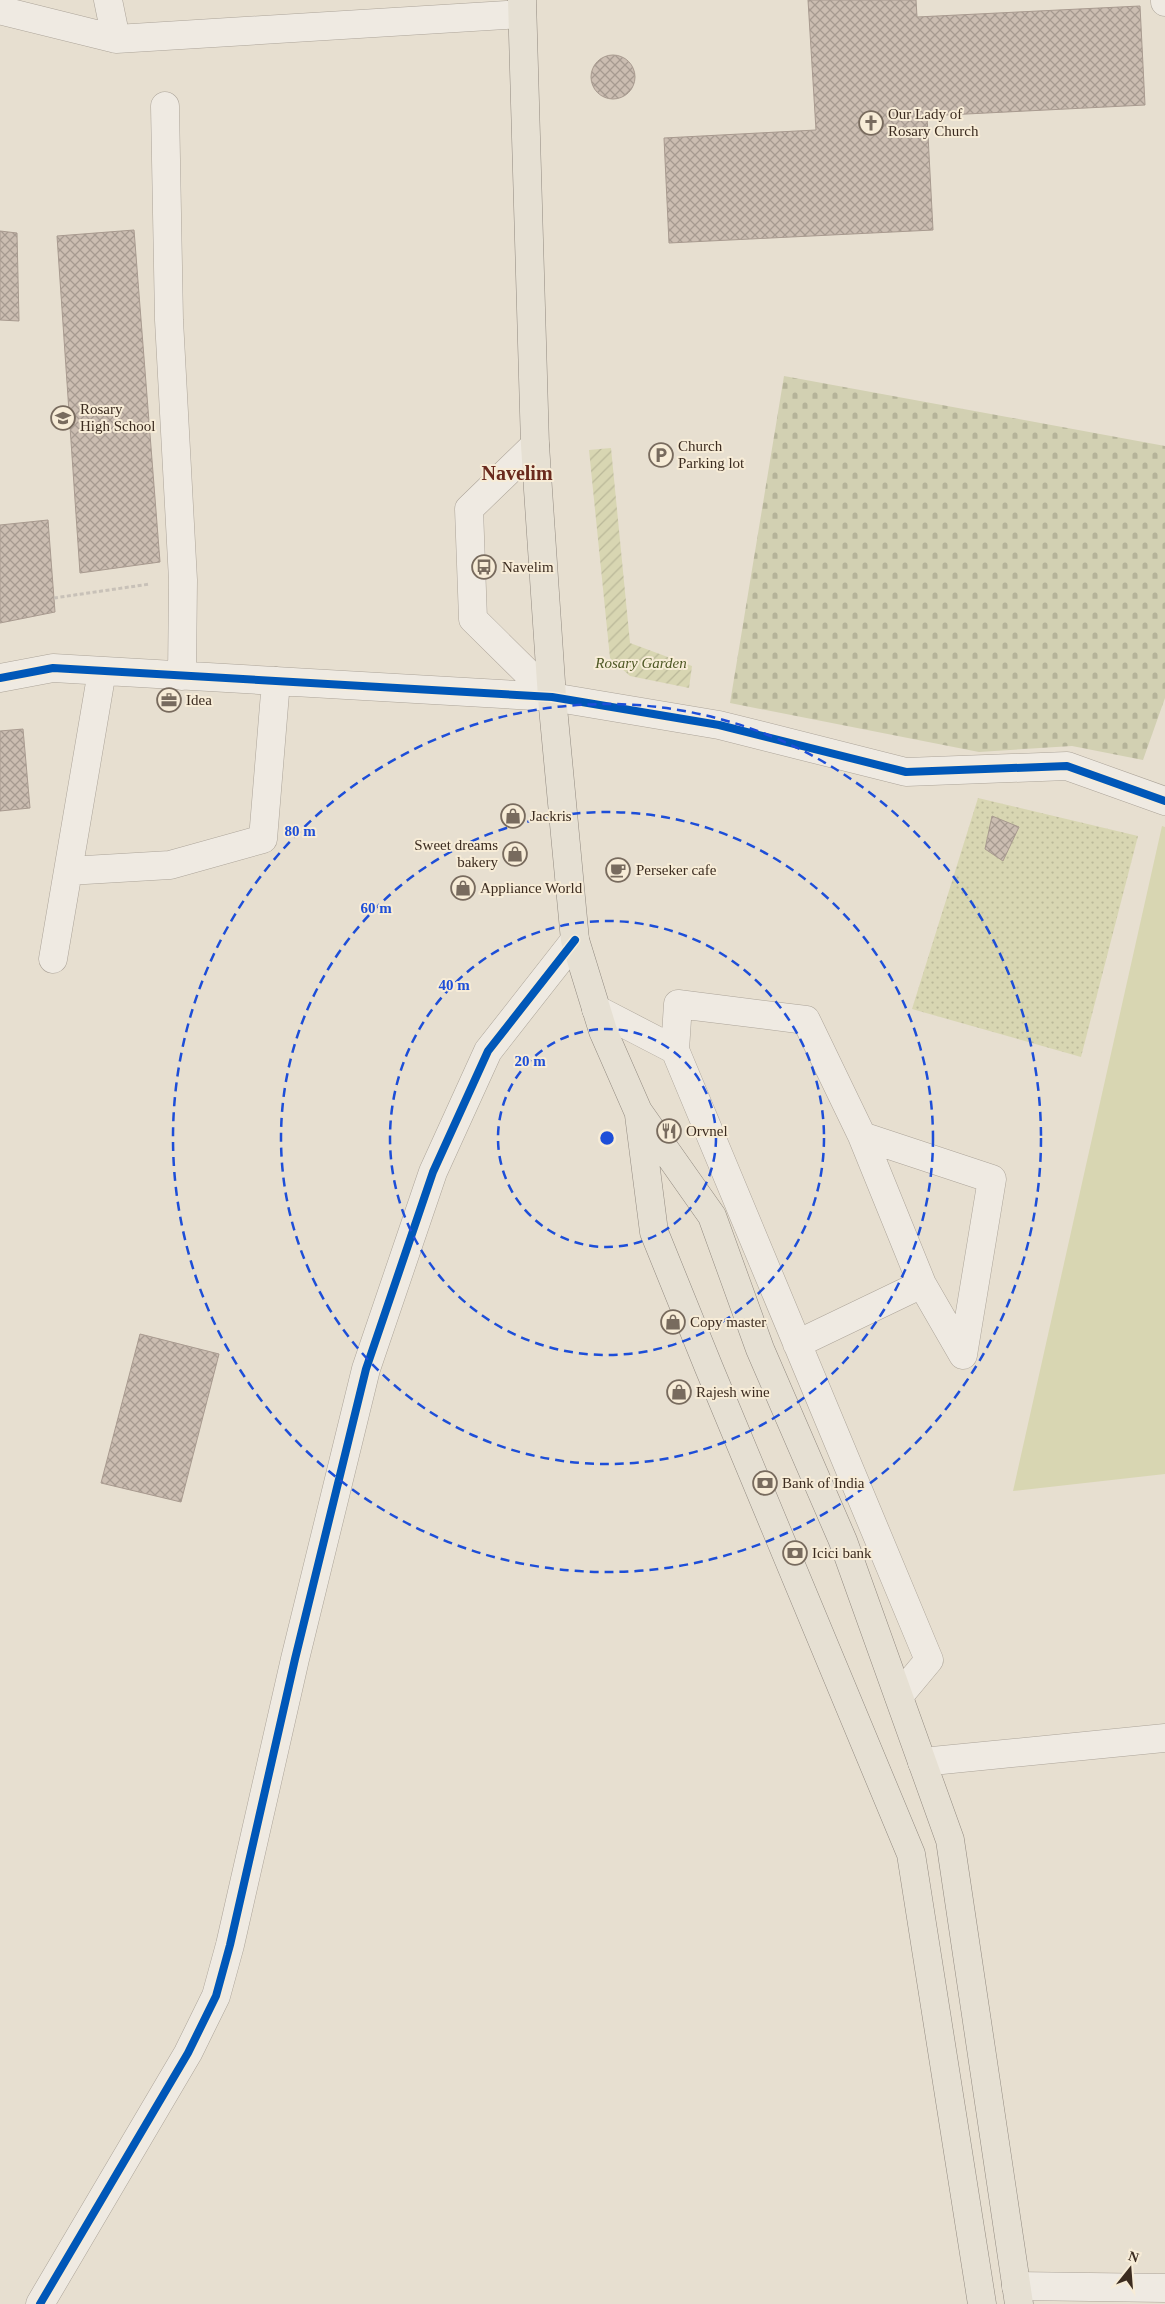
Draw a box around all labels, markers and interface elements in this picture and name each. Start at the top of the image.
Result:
place label: Our Lady of Rosary Church [888,106,979,139]
church icon: Our Lady of Rosary Church [858,110,884,136]
place label: Rosary High School [80,401,155,434]
school or university icon: Rosary High School [50,405,76,431]
place label: Church Parking lot [678,438,745,471]
parking icon: Church Parking lot [648,442,674,468]
district label: Navelim [481,462,553,484]
bus stop icon: Navelim [471,554,497,580]
place label: Navelim [502,559,554,575]
park label: Rosary Garden [594,655,687,671]
office icon: Idea [156,687,182,713]
place label: Idea [186,692,212,708]
shop icon: Jackris [500,803,526,829]
place label: Jackris [530,808,572,824]
text: 80 m [284,823,316,839]
place label: Sweet dreams bakery [414,837,498,870]
shop icon: Sweet dreams bakery [502,841,528,867]
cafe icon: Perseker cafe [605,857,631,883]
place label: Perseker cafe [636,862,717,878]
shop icon: Appliance World [450,875,476,901]
place label: Appliance World [480,880,583,896]
text: 60 m [360,900,392,916]
text: 40 m [438,977,470,993]
text: 20 m [514,1053,546,1069]
restaurant icon: Orvnel [656,1118,682,1144]
place label: Orvnel [686,1123,728,1139]
centre of rings [598,1129,616,1147]
shop icon: Copy master [660,1309,686,1335]
place label: Copy master [690,1314,766,1330]
shop icon: Rajesh wine [666,1379,692,1405]
place label: Rajesh wine [696,1384,770,1400]
bank icon: Bank of India [752,1470,778,1496]
place label: Bank of India [782,1475,865,1491]
bank icon: Icici bank [782,1540,808,1566]
place label: Icici bank [812,1545,872,1561]
north arrow [1105,2244,1155,2294]
text: N [1127,2248,1141,2266]

